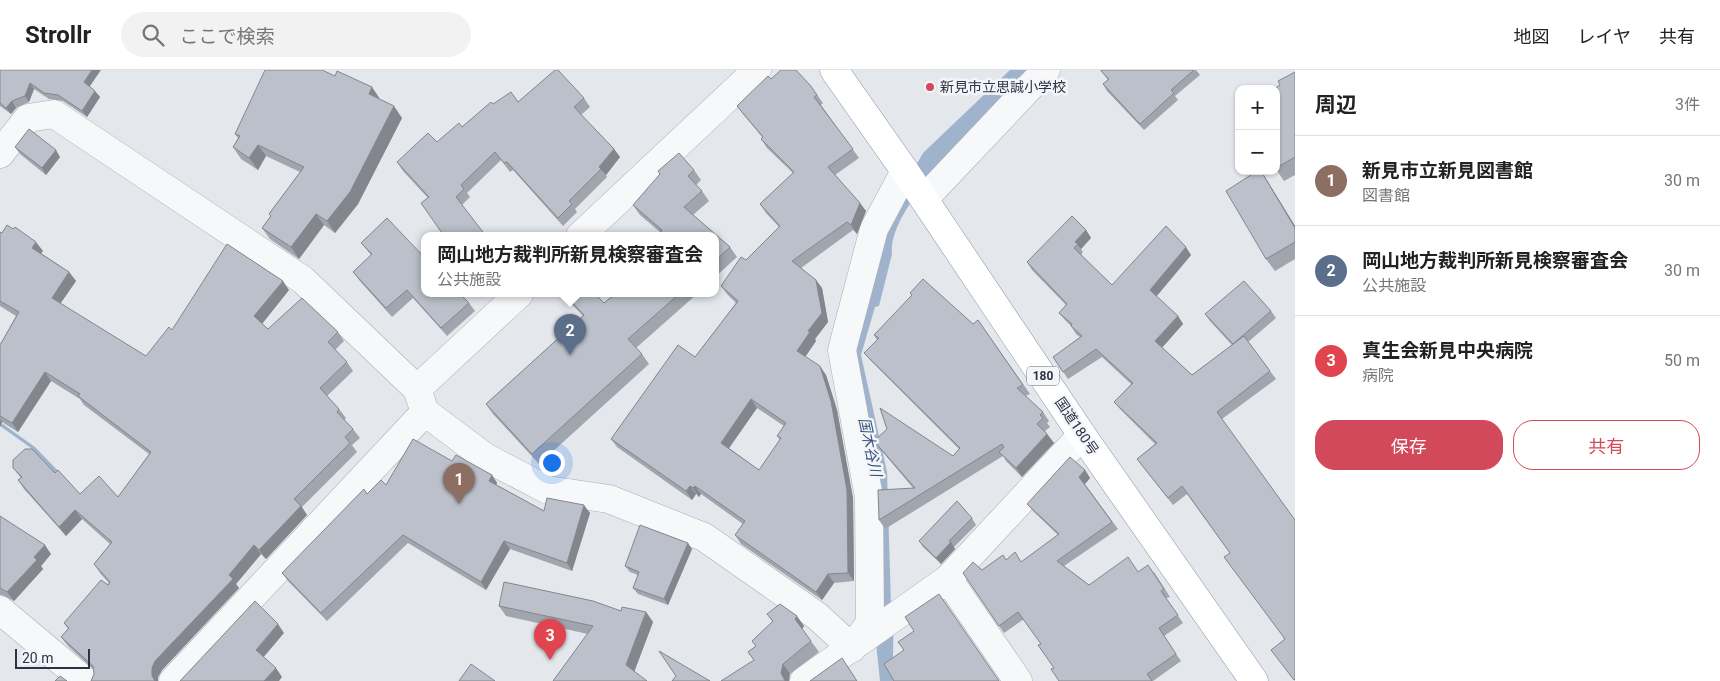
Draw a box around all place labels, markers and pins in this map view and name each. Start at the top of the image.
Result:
place label: 新見市立思誠小学校 [940,79,1066,95]
marker: 新見市立思誠小学校 [924,81,936,93]
pin: 2 [554,314,586,355]
pin: 1 [443,463,475,504]
pin: 3 [534,619,566,660]

